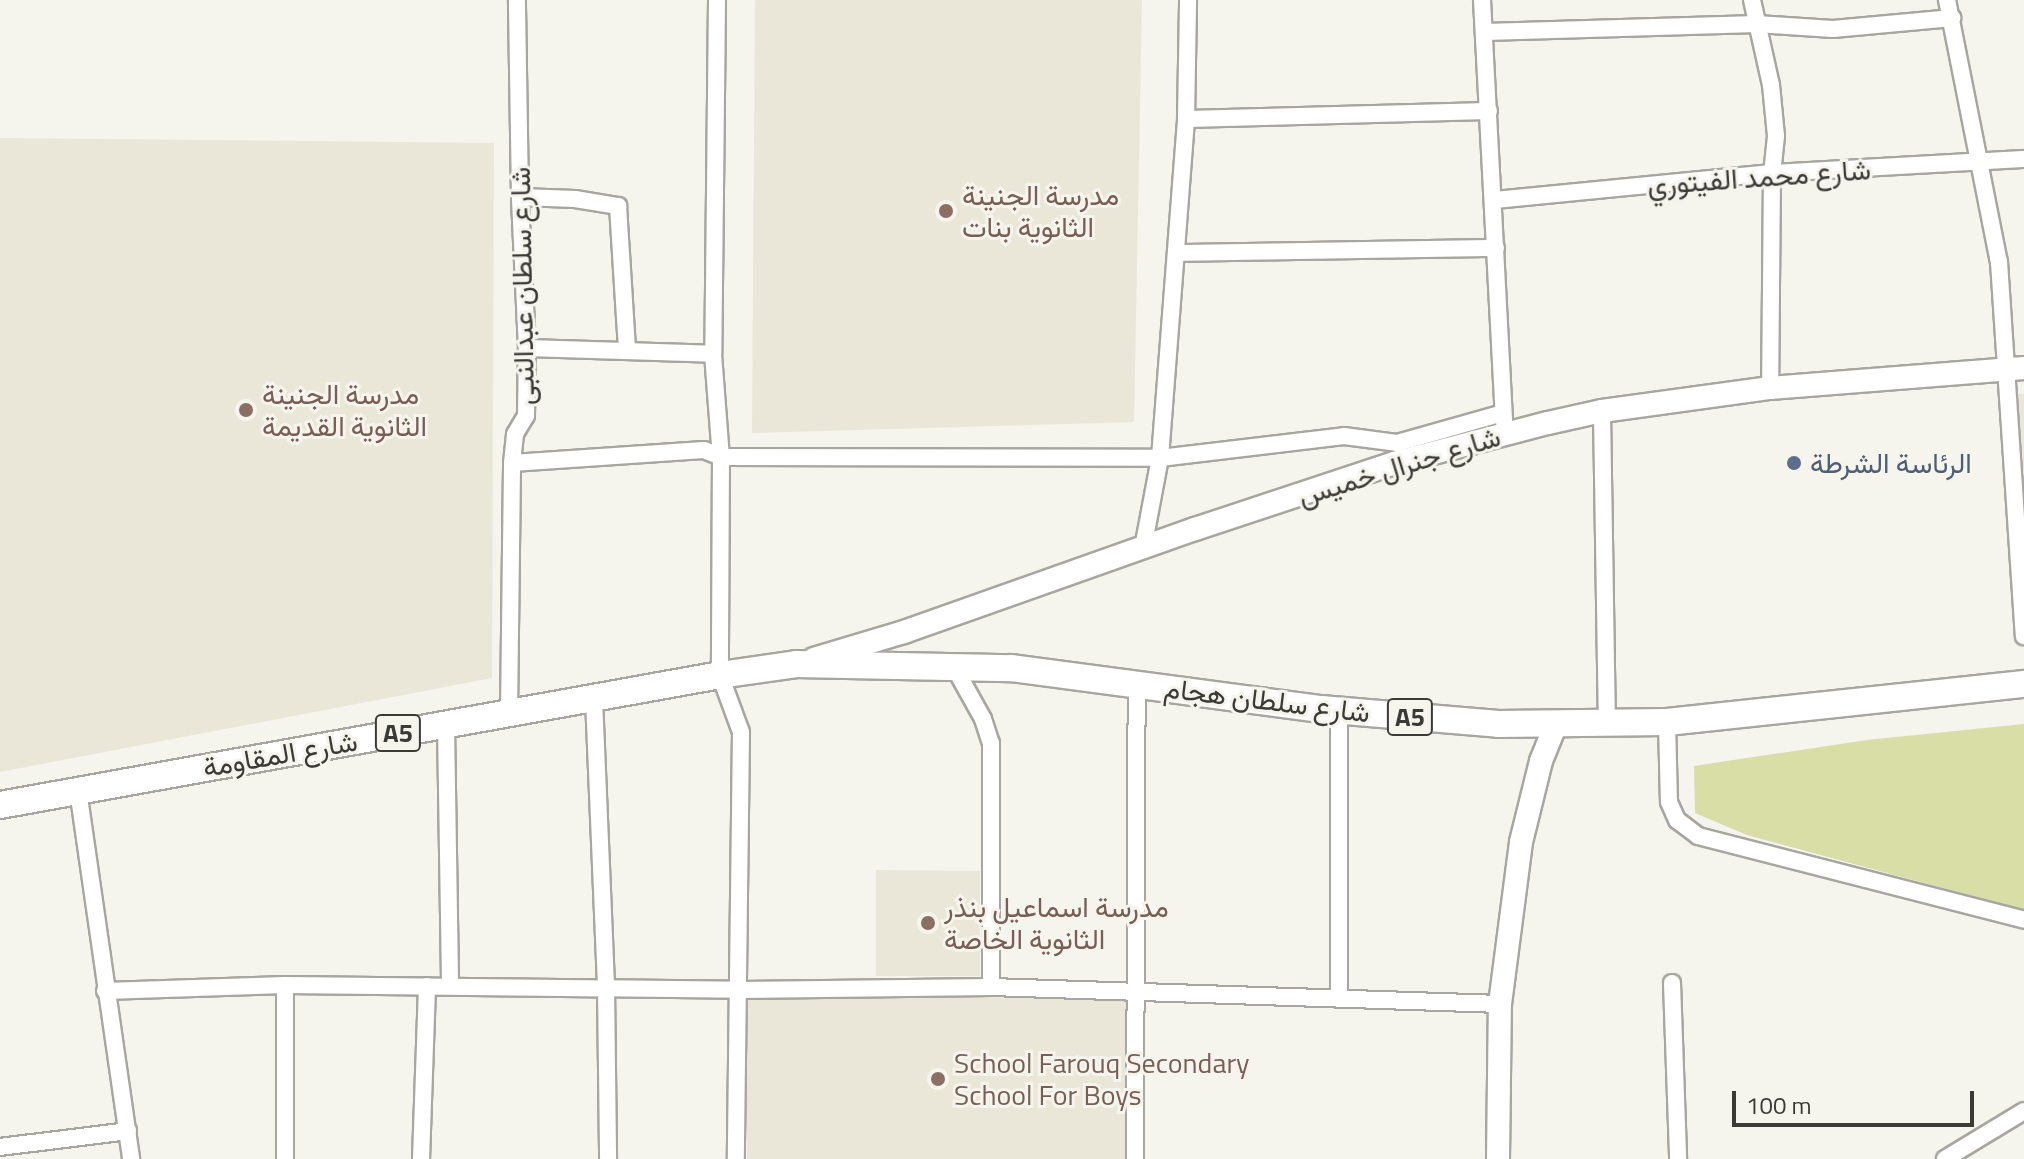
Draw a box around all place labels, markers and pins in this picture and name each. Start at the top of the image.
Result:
place label: مدرسة الجنينة الثانوية بنات [962,178,1119,244]
marker: مدرسة الجنينة الثانوية بنات [937,202,955,220]
place label: مدرسة الجنينة الثانوية القديمة [262,377,427,443]
marker: مدرسة الجنينة الثانوية القديمة [237,401,255,419]
place label: الرئاسة الشرطة [1810,446,1972,480]
marker: الرئاسة الشرطة [1785,454,1803,472]
place label: مدرسة اسماعيل بنذر الثانوية الخاصة [944,890,1169,956]
marker: مدرسة اسماعيل بنذر الثانوية الخاصة [919,914,937,932]
place label: School Farouq Secondary School For Boys [954,1046,1250,1112]
marker: School Farouq Secondary School For Boys [929,1070,947,1088]

